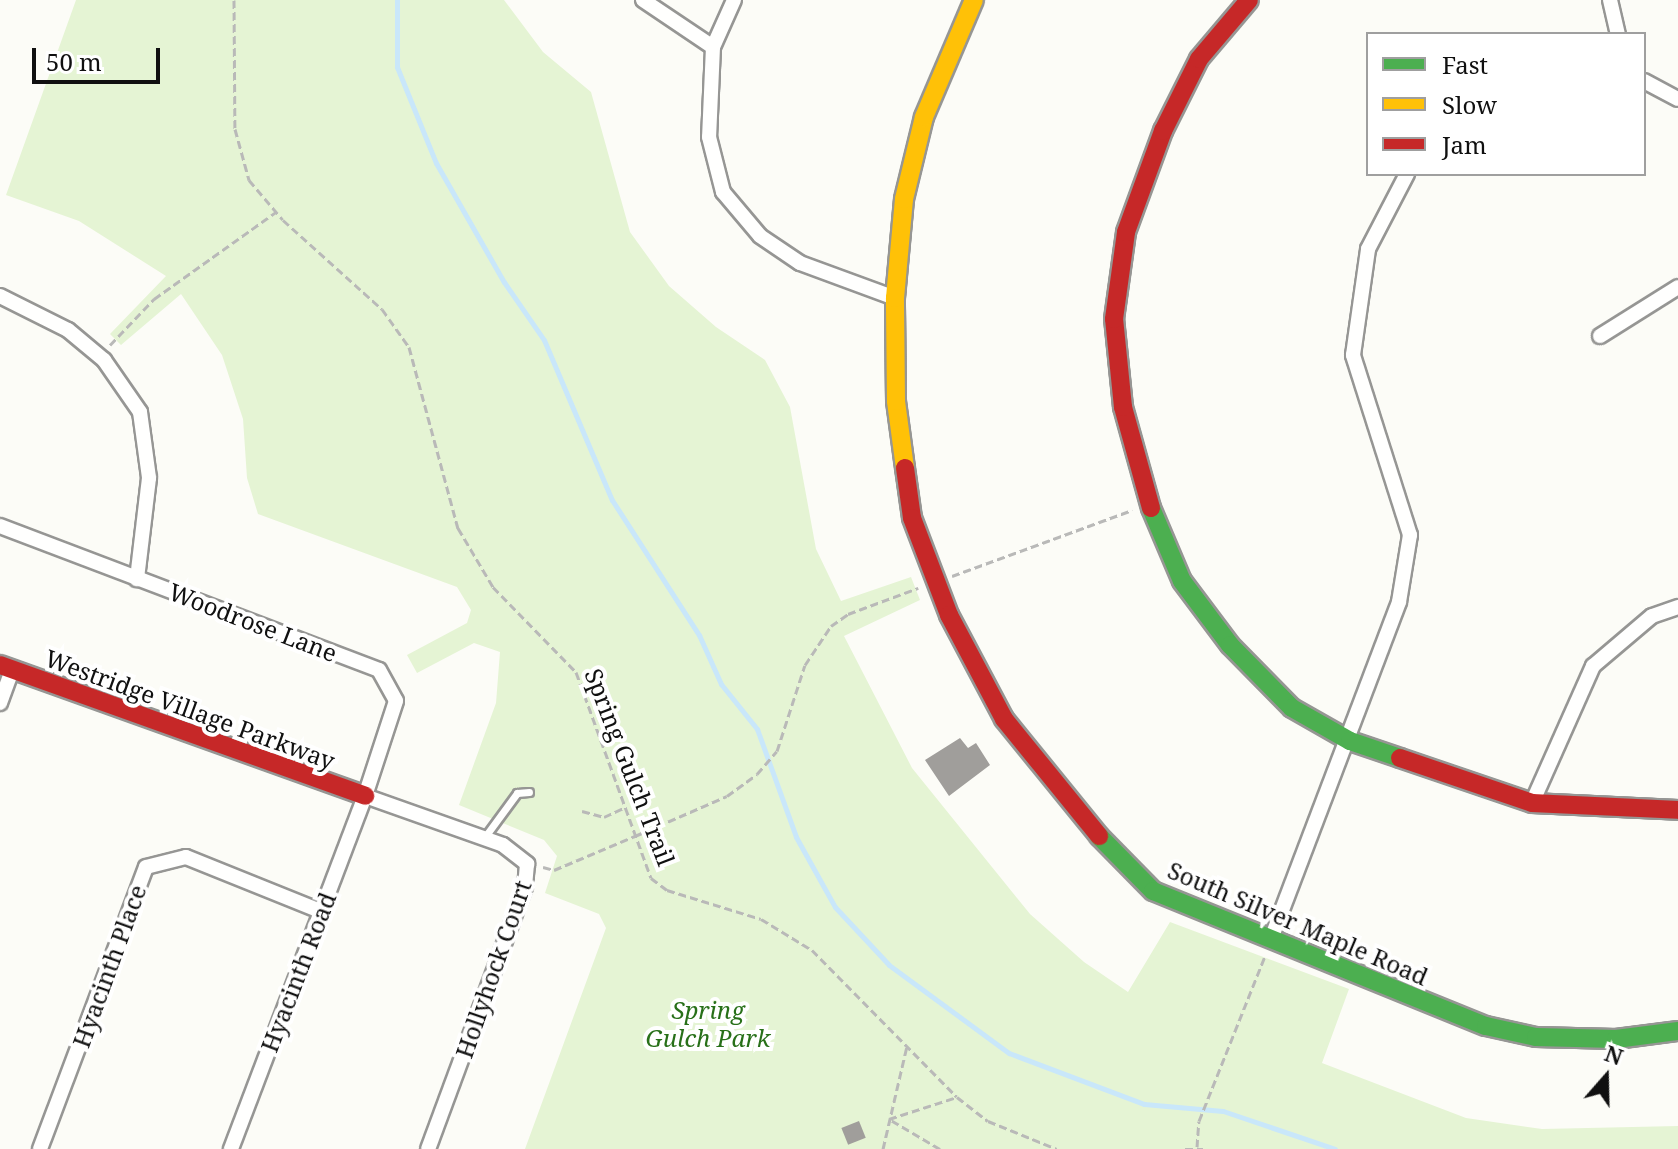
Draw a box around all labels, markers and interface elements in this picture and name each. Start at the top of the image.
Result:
scale bar [36,32,164,82]
legend [1366,32,1646,176]
text: 50 m [46,45,102,78]
text: Fast [1442,48,1488,81]
text: Slow [1442,88,1497,121]
text: Jam [1442,128,1487,161]
street label: Woodrose Lane [165,577,341,667]
street label: Westridge Village Parkway [41,643,339,775]
street label: Spring Gulch Trail [579,664,681,870]
street label: South Silver Maple Road [1164,855,1432,991]
street label: Hollyhock Court [449,876,537,1062]
street label: Hyacinth Place [66,881,152,1051]
street label: Hyacinth Road [254,888,342,1056]
park label: Spring Gulch Park [646,996,770,1052]
north arrow [1566,1037,1646,1117]
text: N [1601,1037,1627,1072]

